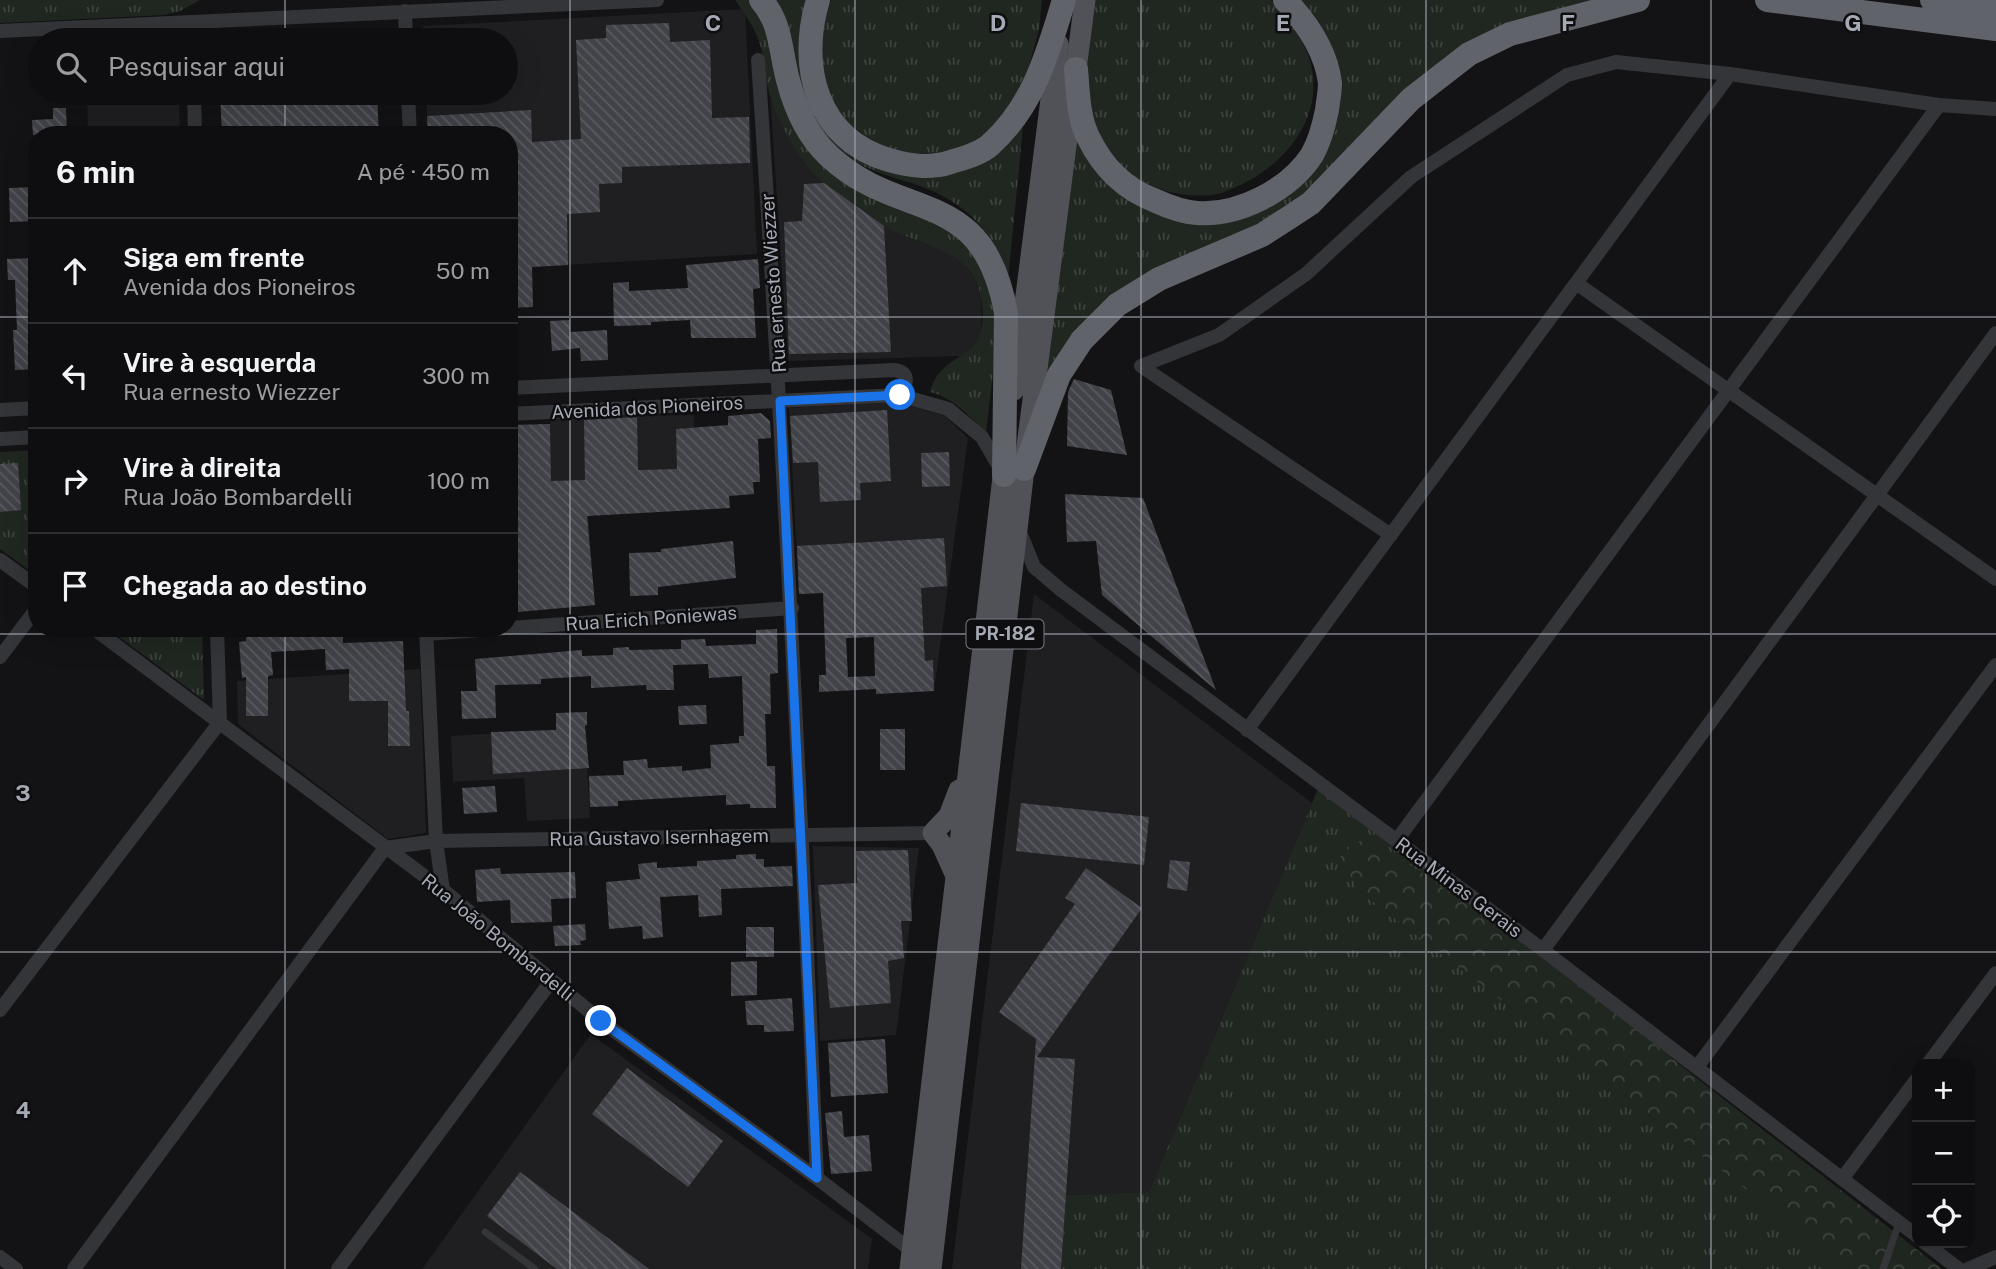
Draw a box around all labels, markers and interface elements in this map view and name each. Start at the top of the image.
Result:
text: C [705,9,721,36]
text: D [990,9,1006,36]
text: E [1276,9,1290,36]
text: F [1561,9,1575,36]
text: G [1844,9,1862,36]
search box [28,28,518,105]
icon: search [52,48,90,86]
text: Pesquisar aqui [108,51,285,82]
text: 6 min [56,154,135,190]
text: A pé · 450 m [357,158,490,185]
street label: Rua ernesto Wiezzer [756,193,790,373]
text: Siga em frente [123,242,305,273]
icon: ahead [56,252,94,290]
text: 50 m [436,257,490,284]
text: Avenida dos Pioneiros [123,273,356,300]
text: Vire à esquerda [123,347,316,378]
icon: left [56,357,94,395]
text: 300 m [422,362,490,389]
text: Rua ernesto Wiezzer [123,378,341,405]
route start [884,379,915,410]
street label: Avenida dos Pioneiros [550,391,744,423]
text: Vire à direita [123,452,281,483]
icon: right [56,462,94,500]
text: 100 m [427,467,490,494]
text: Rua João Bombardelli [123,483,352,510]
icon: arrive [56,567,94,605]
text: Chegada ao destino [123,570,367,601]
street label: Rua Erich Poniewas [564,601,738,635]
road number: PR-182 [967,620,1044,648]
text: 3 [15,779,31,806]
street label: Rua Gustavo Isernhagem [549,824,769,850]
street label: Rua Minas Gerais [1391,832,1527,942]
street label: Rua João Bombardelli [417,869,579,1005]
route end [585,1005,616,1036]
map controls [1912,1059,1975,1248]
button: + [1912,1059,1975,1122]
text: 4 [15,1096,31,1123]
button: − [1912,1122,1975,1185]
button: locate [1912,1185,1975,1248]

